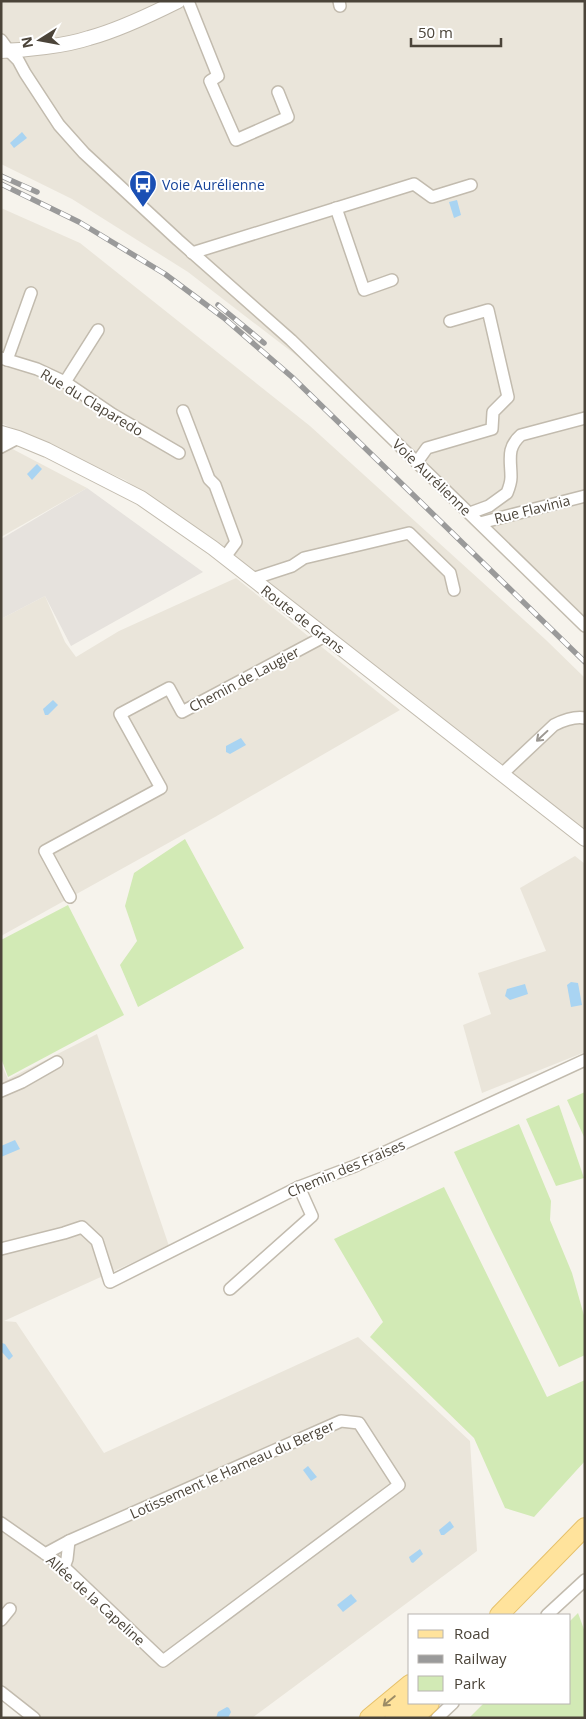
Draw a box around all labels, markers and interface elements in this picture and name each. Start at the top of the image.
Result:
north arrow [15,15,65,65]
scale bar [411,15,501,47]
text: 50 m [418,22,453,42]
text: N [16,35,37,50]
bus stop icon: Voie Aurélienne [128,169,158,208]
place label: Voie Aurélienne [162,175,265,194]
street label: Rue du Claparedo [37,364,147,440]
street label: Voie Aurélienne [388,434,476,520]
street label: Rue Flavinia [492,490,572,528]
street label: Route de Grans [257,580,349,658]
street label: Chemin de Laugier [185,642,303,716]
one-way arrow [536,730,549,742]
street label: Chemin des Fraises [284,1134,408,1201]
street label: Lotissement le Hameau du Berger [127,1415,338,1523]
street label: Allée de la Capeline [43,1551,150,1650]
legend [408,1614,571,1704]
text: Road [454,1623,490,1643]
text: Railway [454,1648,507,1668]
text: Park [454,1673,485,1693]
one-way arrow [383,1695,396,1706]

